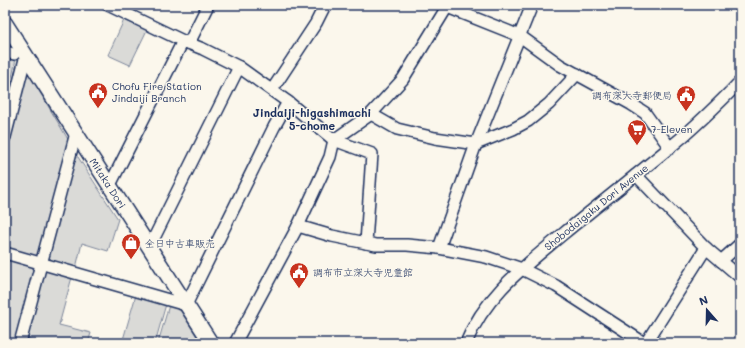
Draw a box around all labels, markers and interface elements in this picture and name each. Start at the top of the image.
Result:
place label: Chofu Fire Station Jindaiji Branch [112,79,202,105]
public building icon: Chofu Fire Station Jindaiji Branch [87,81,109,109]
public building icon: 調布深大寺郵便局 [675,84,697,112]
place label: 調布深大寺郵便局 [592,88,672,102]
district label: Jindaiji-higashimachi 5-chome [253,105,371,133]
supermarket icon: 7-Eleven [626,118,648,146]
place label: 7-Eleven [651,122,692,136]
street label: Mitaka Dori [87,155,129,211]
street label: Shobodaigaku Dori Avenue [541,161,651,253]
shop icon: 全日中古車販売 [120,232,142,260]
place label: 全日中古車販売 [145,236,215,250]
public building icon: 調布市立深大寺児童館 [288,261,310,289]
place label: 調布市立深大寺児童館 [313,265,413,279]
north arrow [687,290,727,330]
text: N [697,292,710,309]

